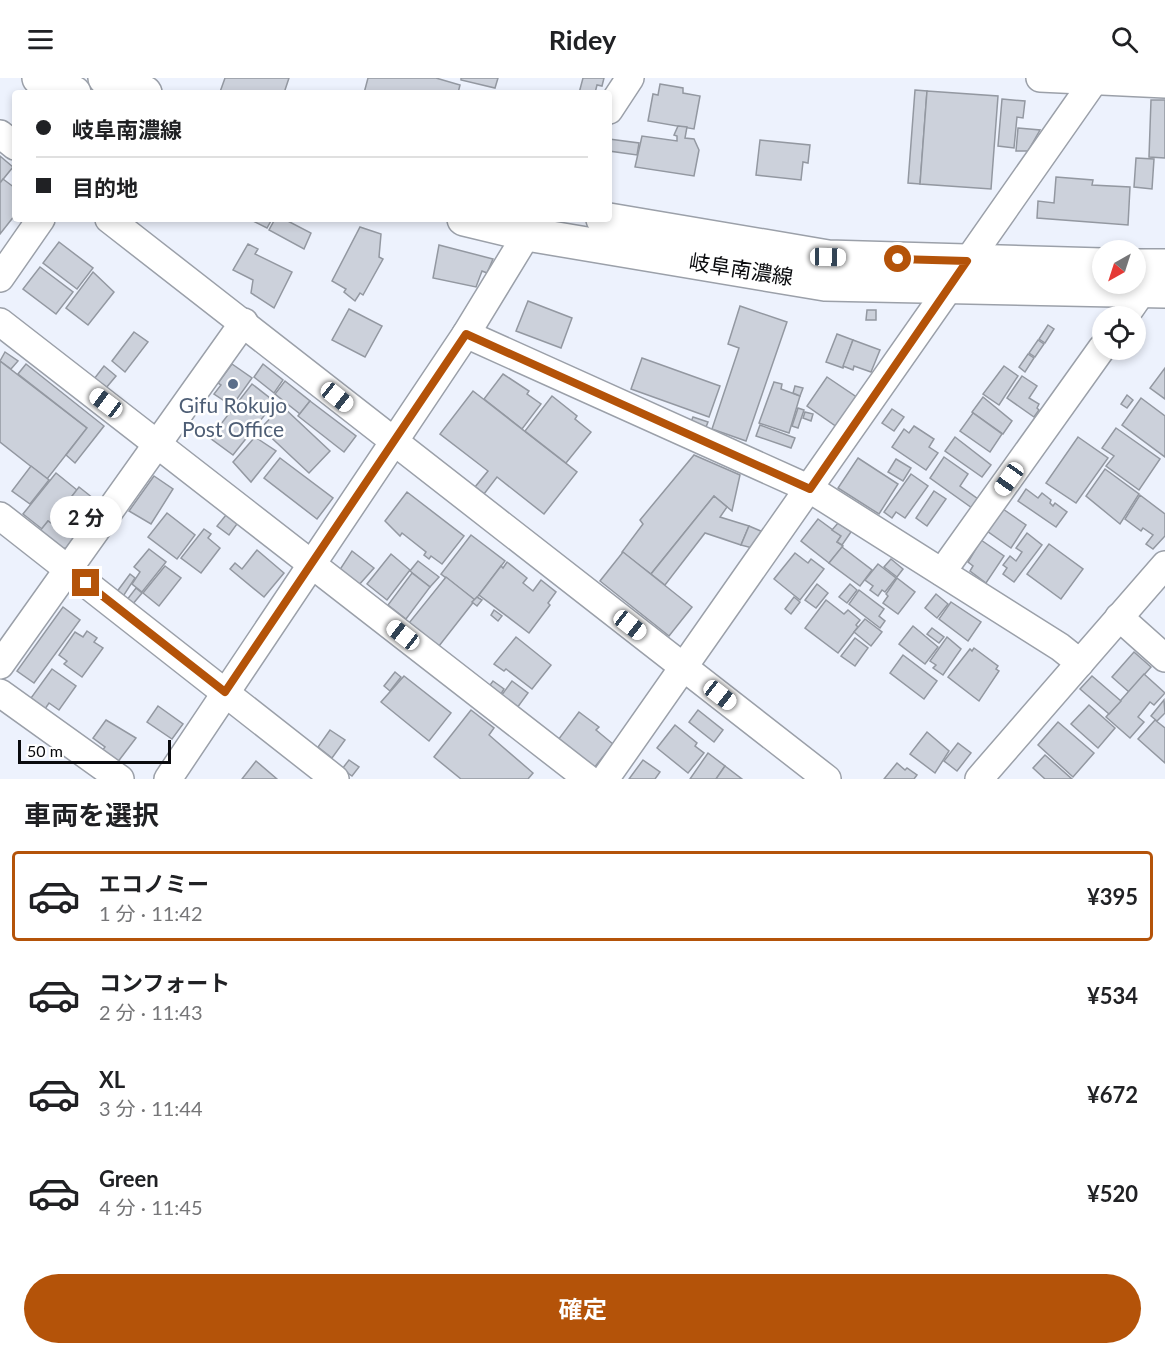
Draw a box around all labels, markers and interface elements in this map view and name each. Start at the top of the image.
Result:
icon: menu [24,23,57,56]
text: Ridey [549,23,616,56]
icon: search [1108,23,1141,56]
text: 岐阜南濃線 [72,116,182,143]
text: 目的地 [72,174,138,201]
north arrow [1092,240,1146,294]
map controls [1092,240,1146,360]
route start [884,245,911,272]
street label: 岐阜南濃線 [687,248,795,289]
car [810,248,846,266]
button: locate [1092,306,1146,360]
marker: Gifu Rokujo Post Office [226,377,240,391]
car [317,379,357,415]
car [86,385,126,421]
place label: Gifu Rokujo Post Office [179,392,287,441]
car [991,459,1027,499]
callout: 2 分 [50,496,122,538]
text: 2 分 [68,505,104,529]
route end [72,569,99,596]
car [610,607,650,643]
car [383,617,423,653]
car [700,677,740,713]
scale bar [18,737,171,764]
text: 50 m [27,741,63,760]
text: 車両を選択 [24,798,159,831]
icon: car [27,869,81,923]
text: エコノミー [99,870,209,897]
text: ¥395 [1087,883,1138,910]
text: 1 分 · 11:42 [99,901,203,925]
icon: car [27,968,81,1022]
text: コンフォート [99,969,230,996]
text: ¥534 [1087,982,1138,1009]
text: 2 分 · 11:43 [99,1000,203,1024]
text: XL [99,1066,125,1093]
icon: car [27,1067,81,1121]
text: ¥672 [1087,1081,1138,1108]
text: 3 分 · 11:44 [99,1096,203,1120]
text: Green [99,1165,159,1192]
icon: car [27,1166,81,1220]
text: ¥520 [1087,1180,1138,1207]
text: 4 分 · 11:45 [99,1195,203,1219]
button: 確定 [24,1274,1141,1343]

